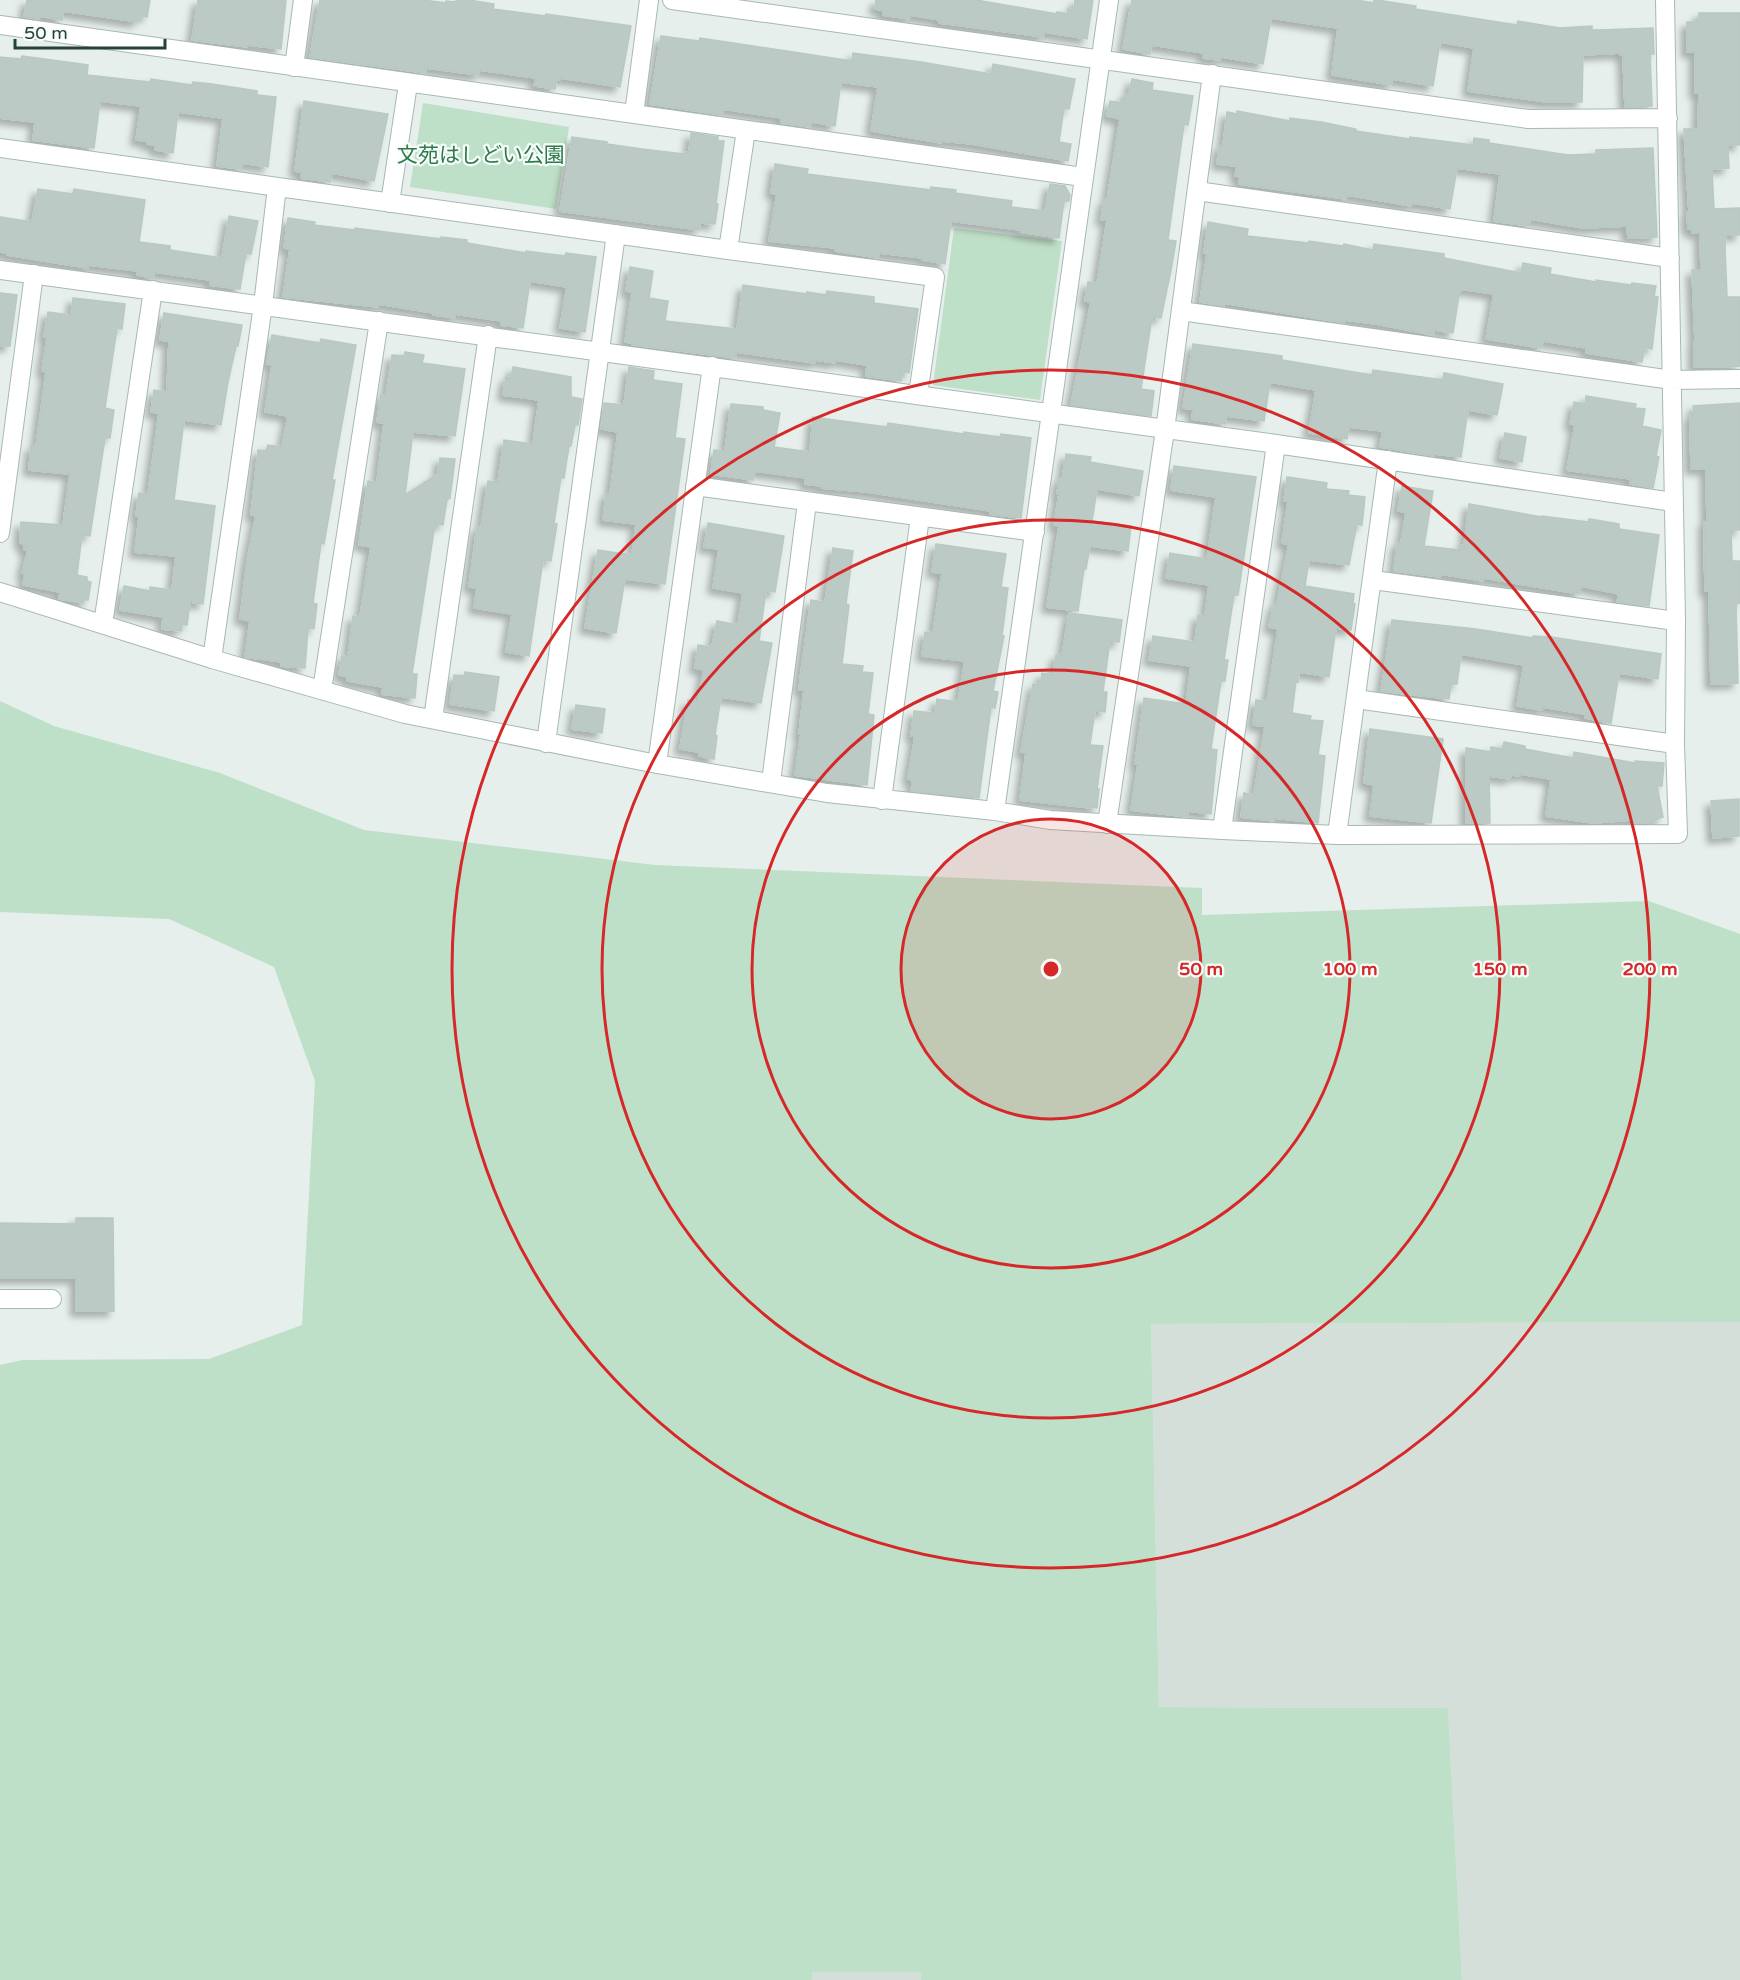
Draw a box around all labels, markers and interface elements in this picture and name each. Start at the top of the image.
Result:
scale bar [15,12,165,50]
text: 50 m [24,22,68,44]
park label: 文苑はしどい公園 [397,143,565,168]
text: 50 m [1179,958,1223,980]
text: 100 m [1322,958,1378,980]
text: 150 m [1472,958,1528,980]
text: 200 m [1622,958,1678,980]
centre of rings [1041,959,1061,979]

